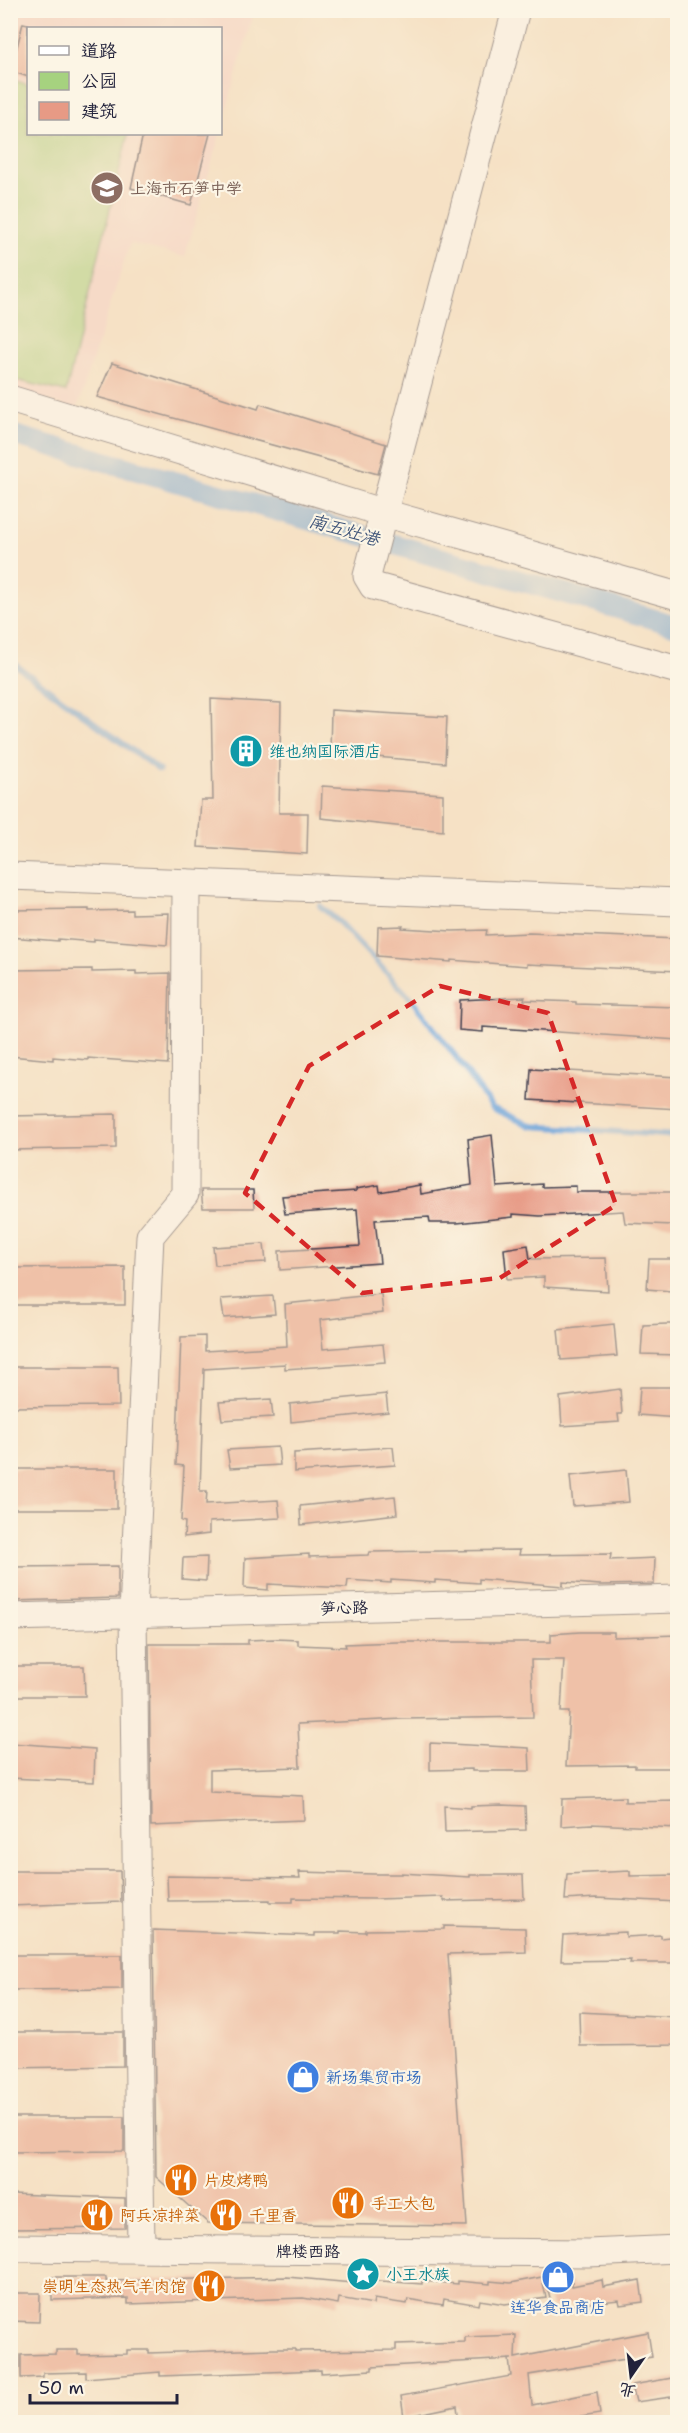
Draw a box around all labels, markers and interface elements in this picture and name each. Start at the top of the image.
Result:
legend [27,27,222,135]
text: 道路 [81,39,117,63]
text: 公园 [81,69,117,93]
text: 建筑 [81,99,117,123]
school or university icon: 上海市石笋中学 [89,170,125,206]
place label: 上海市石笋中学 [130,178,242,199]
water label: 南五灶港 [306,509,384,552]
building icon: 维也纳国际酒店 [228,733,264,769]
place label: 维也纳国际酒店 [269,741,381,762]
street label: 笋心路 [320,1597,368,1619]
shop icon: 新场集贸市场 [285,2059,321,2095]
place label: 新场集贸市场 [326,2067,422,2088]
restaurant icon: 片皮烤鸭 [163,2162,199,2198]
place label: 片皮烤鸭 [204,2170,268,2191]
restaurant icon: 手工大包 [330,2185,366,2221]
place label: 手工大包 [371,2193,435,2214]
restaurant icon: 阿兵凉拌菜 [79,2197,115,2233]
restaurant icon: 千里香 [208,2197,244,2233]
place label: 阿兵凉拌菜 [120,2205,200,2226]
place label: 千里香 [249,2205,297,2226]
street label: 牌楼西路 [276,2241,340,2262]
place icon: 小王水族 [345,2256,381,2292]
shop icon: 连华食品商店 [540,2259,576,2295]
place label: 小王水族 [386,2264,450,2285]
restaurant icon: 崇明生态热气羊肉馆 [191,2268,227,2304]
place label: 崇明生态热气羊肉馆 [42,2276,186,2297]
place label: 连华食品商店 [510,2297,606,2318]
north arrow [601,2346,661,2406]
scale bar [30,2367,177,2405]
text: 50 m [39,2376,84,2400]
text: 北 [617,2378,638,2402]

